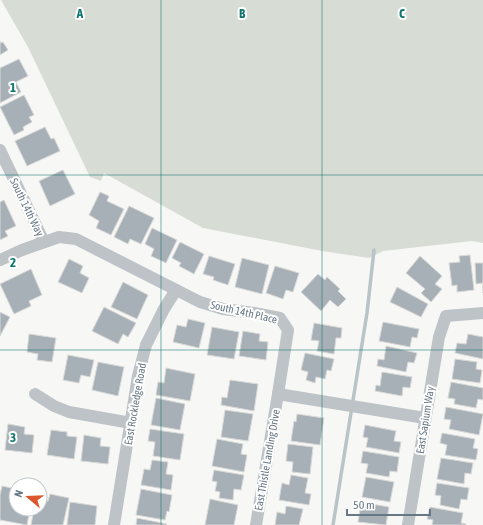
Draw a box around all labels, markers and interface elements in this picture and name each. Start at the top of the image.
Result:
text: A [76,6,84,21]
text: B [239,6,246,21]
text: C [399,6,405,21]
text: 1 [10,80,16,95]
street label: South 14th Way [8,176,46,238]
text: 2 [10,255,16,270]
street label: South 14th Place [210,299,278,325]
street label: East Rockledge Road [122,362,148,446]
street label: East Sapium Way [414,385,436,454]
street label: East Thistle Landing Drive [252,408,282,512]
text: 3 [10,430,16,445]
north arrow [8,477,48,517]
text: N [12,489,25,499]
scale bar [347,491,430,517]
text: 50 m [353,498,375,512]

